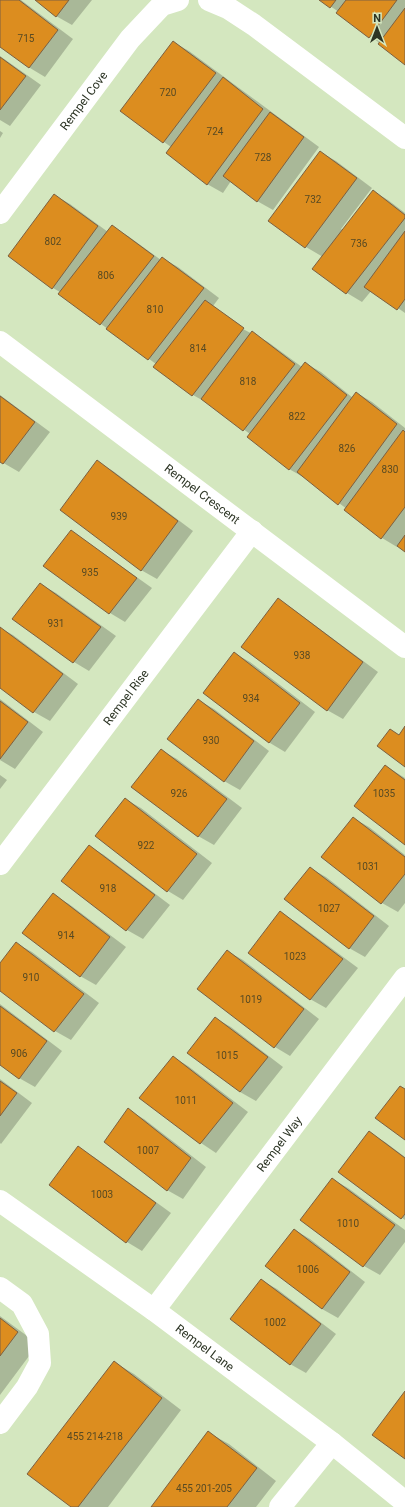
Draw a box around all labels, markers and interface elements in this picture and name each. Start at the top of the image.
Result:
north arrow [357,8,397,48]
text: N [373,12,381,25]
house number: 715 [18,33,35,44]
street label: Rempel Cove [57,69,110,133]
house number: 720 [160,87,177,98]
house number: 724 [207,126,224,137]
house number: 728 [255,152,272,163]
house number: 732 [305,194,322,205]
house number: 802 [45,236,62,247]
house number: 736 [351,238,368,249]
house number: 806 [98,270,115,281]
house number: 810 [147,304,164,315]
house number: 814 [190,343,207,354]
house number: 818 [240,376,257,387]
house number: 822 [289,411,306,422]
house number: 826 [339,443,356,454]
street label: Rempel Crescent [162,461,243,527]
house number: 830 [382,464,399,475]
house number: 939 [111,511,127,522]
house number: 935 [82,567,99,578]
house number: 931 [48,618,64,629]
house number: 938 [294,650,311,661]
street label: Rempel Rise [101,667,152,728]
house number: 934 [243,693,260,704]
house number: 930 [203,735,220,746]
house number: 926 [171,788,188,799]
house number: 1035 [373,788,396,799]
house number: 922 [138,840,155,851]
house number: 1031 [357,861,379,872]
house number: 918 [100,883,117,894]
house number: 1027 [318,903,341,914]
house number: 914 [58,930,75,941]
house number: 1023 [284,951,306,962]
house number: 910 [23,972,40,983]
house number: 1019 [240,994,262,1005]
house number: 906 [11,1048,28,1059]
house number: 1015 [216,1050,239,1061]
house number: 1011 [175,1095,197,1106]
street label: Rempel Way [254,1113,305,1175]
house number: 1007 [137,1145,160,1156]
house number: 1003 [91,1189,113,1200]
house number: 1010 [337,1218,360,1229]
house number: 1006 [297,1264,320,1275]
house number: 1002 [264,1317,287,1328]
street label: Rempel Lane [173,1322,237,1374]
house number: 455 214-218 [67,1431,123,1442]
house number: 455 201-205 [176,1483,232,1494]

